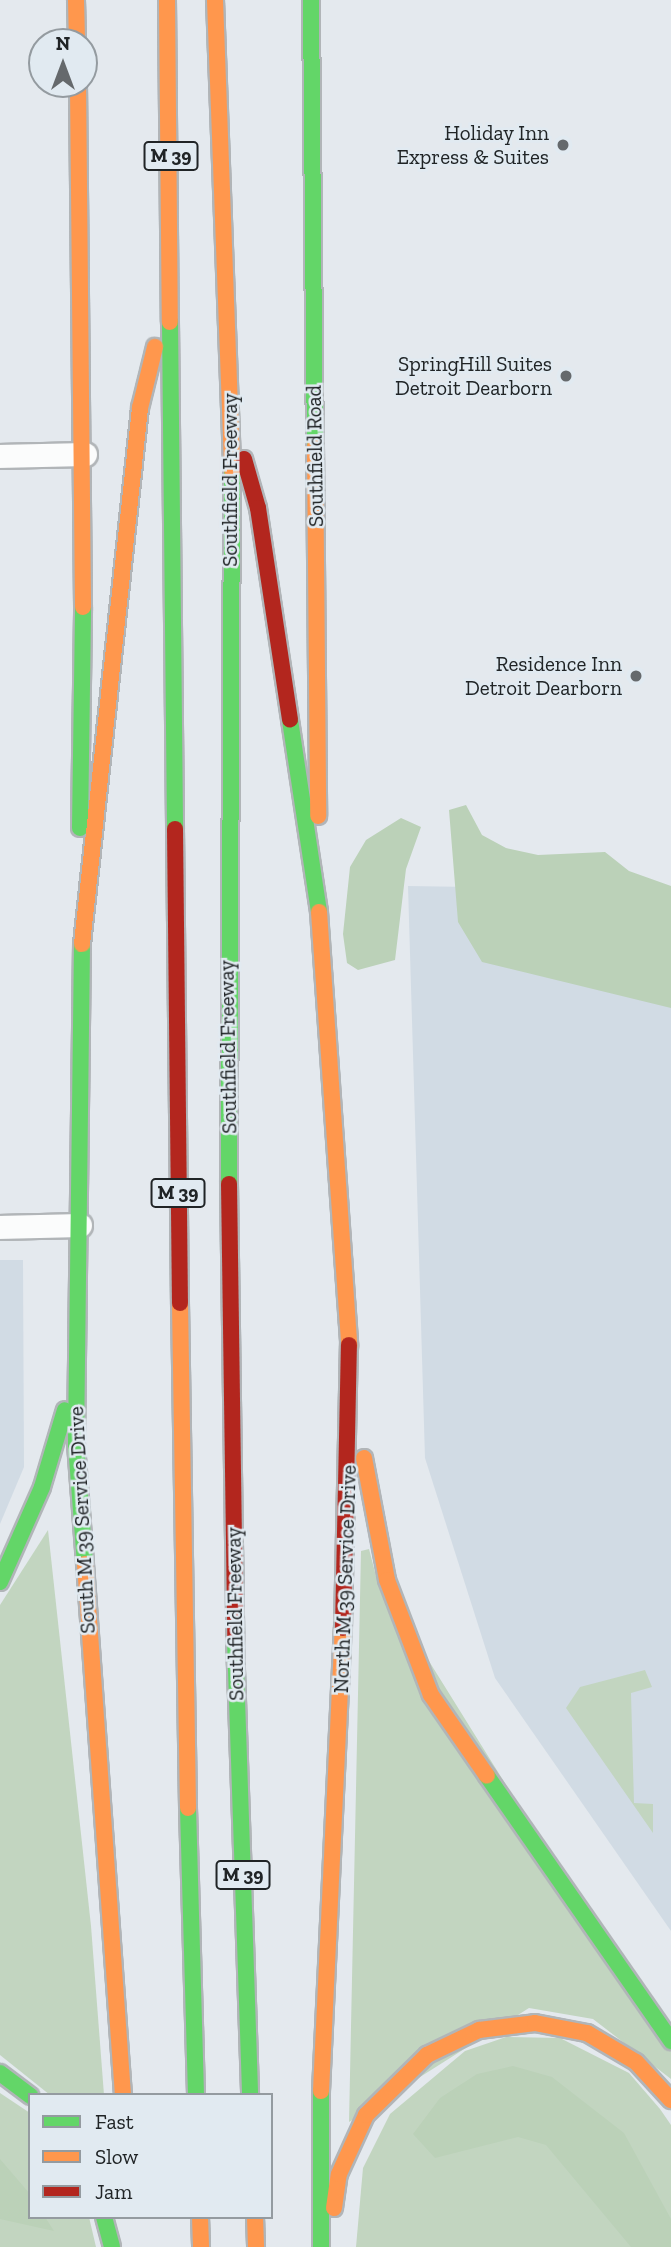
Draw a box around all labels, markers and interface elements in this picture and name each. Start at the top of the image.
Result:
north arrow [28,28,98,98]
text: N [56,32,70,55]
place label: Holiday Inn Express & Suites [397,120,549,170]
marker: Holiday Inn Express & Suites [555,137,571,153]
road number: M 39 [143,140,199,172]
place label: SpringHill Suites Detroit Dearborn [395,351,552,401]
marker: SpringHill Suites Detroit Dearborn [558,368,574,384]
street label: Southfield Road [301,385,329,527]
street label: Southfield Freeway [217,393,243,567]
place label: Residence Inn Detroit Dearborn [465,651,622,701]
marker: Residence Inn Detroit Dearborn [628,668,644,684]
street label: Southfield Freeway [214,960,242,1134]
road number: M 39 [150,1177,206,1208]
street label: South M 39 Service Drive [63,1406,101,1634]
street label: North M 39 Service Drive [328,1464,362,1694]
street label: Southfield Freeway [221,1527,249,1701]
road number: M 39 [215,1859,271,1890]
legend [28,2093,273,2219]
text: Fast [95,2109,134,2134]
text: Slow [95,2144,138,2169]
text: Jam [95,2179,132,2204]

